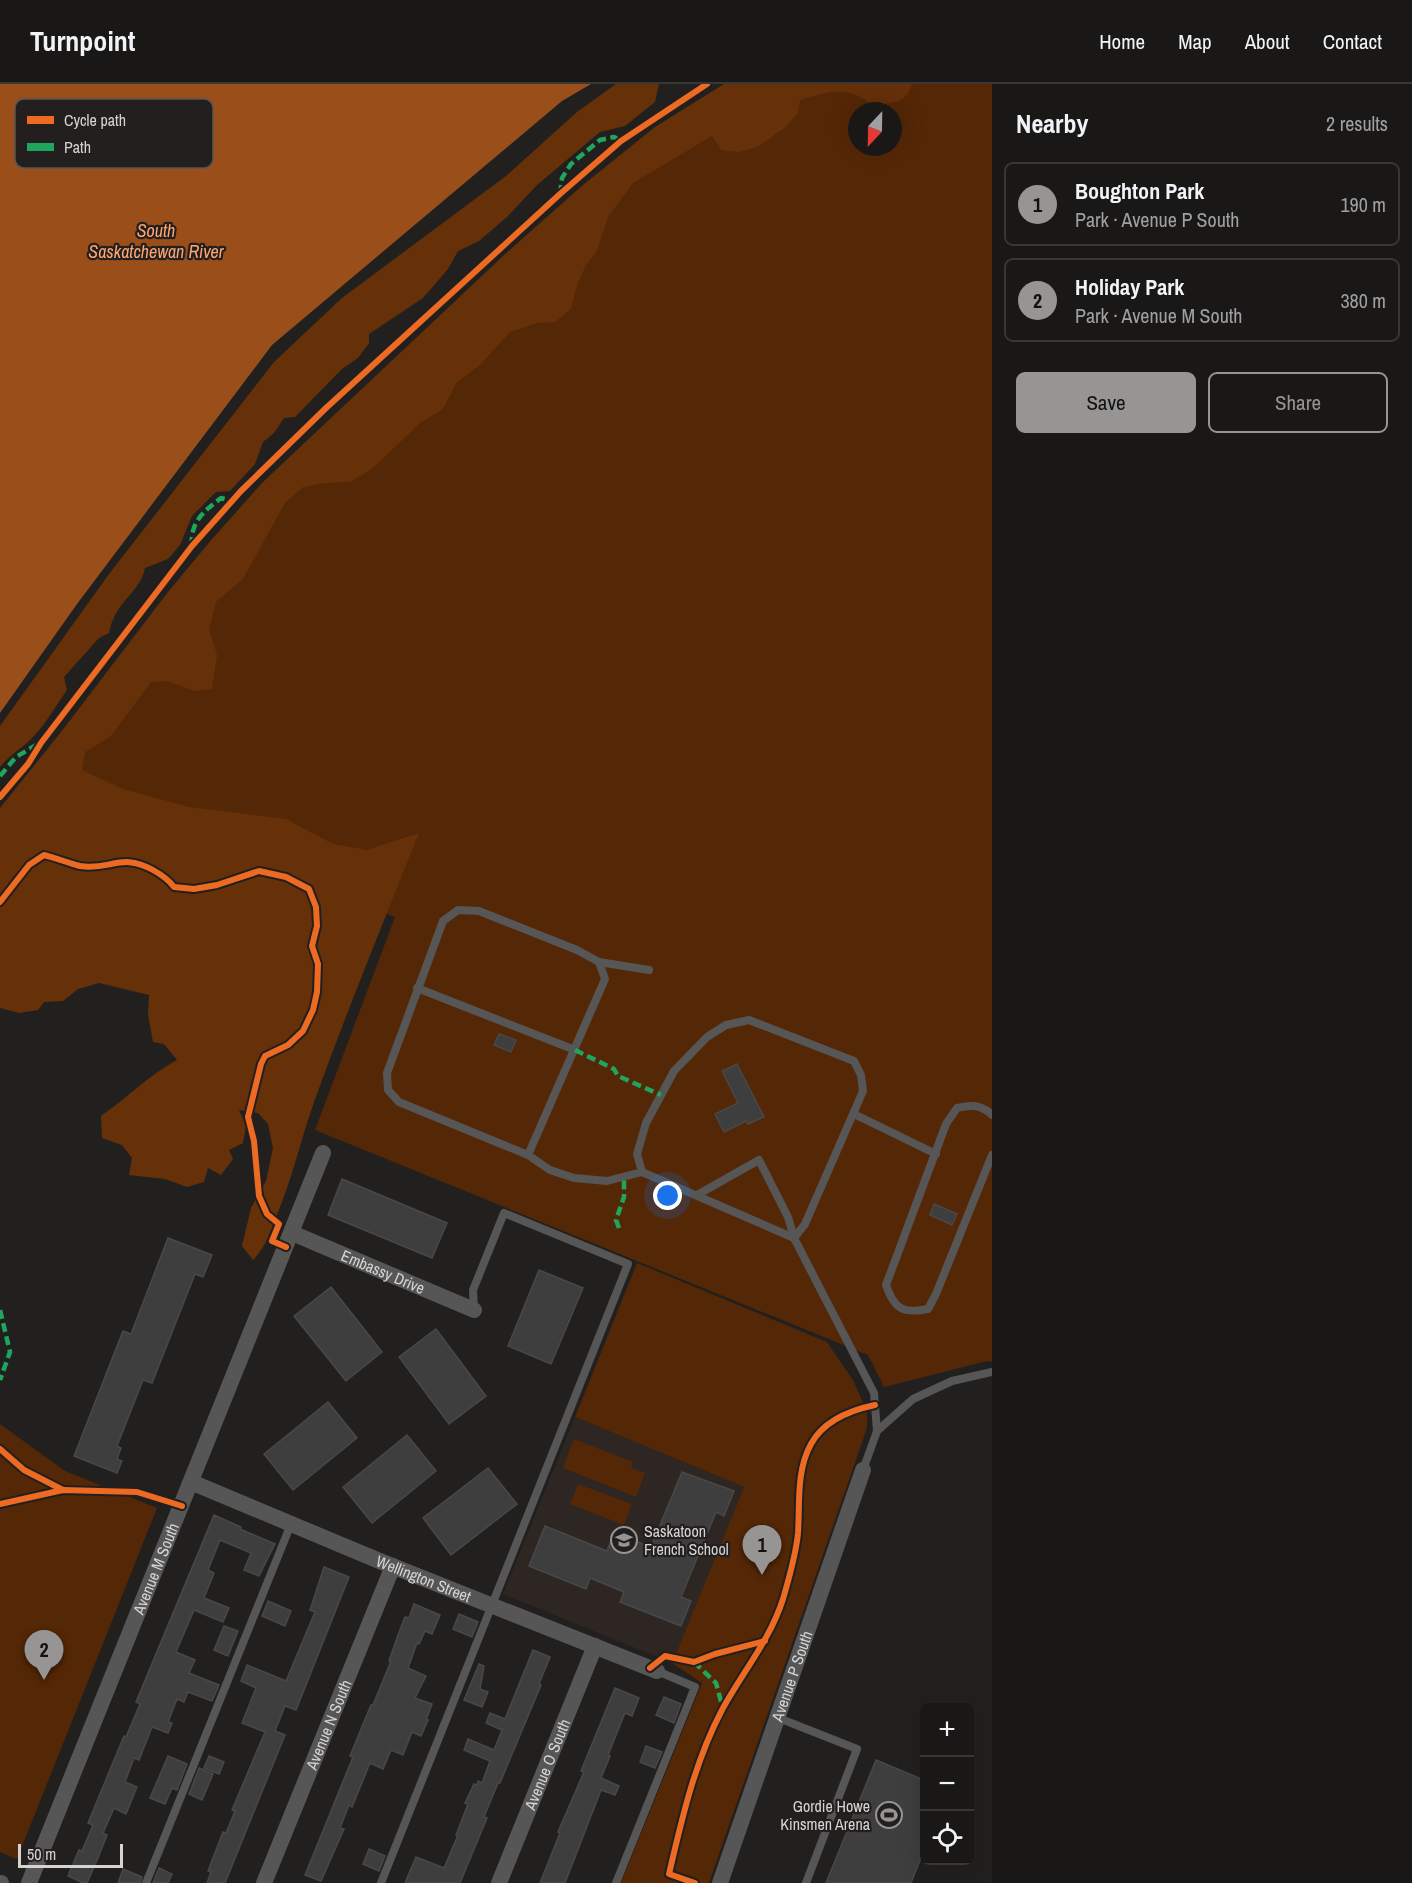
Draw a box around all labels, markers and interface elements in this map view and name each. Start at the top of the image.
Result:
text: Turnpoint [30,22,135,60]
text: Home [1099,27,1145,56]
text: Map [1178,27,1212,56]
text: About [1245,27,1290,56]
text: Contact [1323,27,1382,56]
legend [15,99,213,168]
north arrow [848,102,902,156]
text: Nearby [1016,106,1088,141]
text: Cycle path [64,109,126,131]
text: 2 results [1326,110,1388,137]
text: Path [64,136,91,158]
text: Boughton Park [1075,176,1204,206]
text: 1 [1033,191,1042,218]
text: 190 m [1340,191,1386,218]
text: Park · Avenue P South [1075,206,1239,233]
water label: South Saskatchewan River [88,218,225,264]
text: Holiday Park [1075,272,1184,302]
text: 2 [1033,287,1042,314]
text: 380 m [1340,287,1386,314]
text: Park · Avenue M South [1075,302,1242,329]
button: Save [1016,372,1196,433]
button: Share [1208,372,1388,433]
your location [653,1181,682,1210]
street label: Embassy Drive [338,1244,428,1299]
street label: Avenue M South [127,1520,184,1618]
place label: Saskatoon French School [644,1520,729,1560]
school or university icon: Saskatoon French School [609,1525,639,1555]
pin: 1 [742,1526,782,1575]
street label: Wellington Street [373,1550,475,1607]
street label: Avenue P South [765,1628,817,1725]
pin: 2 [24,1630,63,1680]
street label: Avenue N South [300,1676,357,1774]
map controls [920,1703,974,1865]
button: + [920,1703,974,1757]
street label: Avenue O South [518,1716,575,1814]
button: − [920,1757,974,1811]
place label: Gordie Howe Kinsmen Arena [780,1795,871,1835]
sports icon: Gordie Howe Kinsmen Arena [874,1800,904,1830]
button: locate [920,1811,974,1865]
scale bar [18,1841,123,1868]
text: 50 m [27,1843,56,1865]

